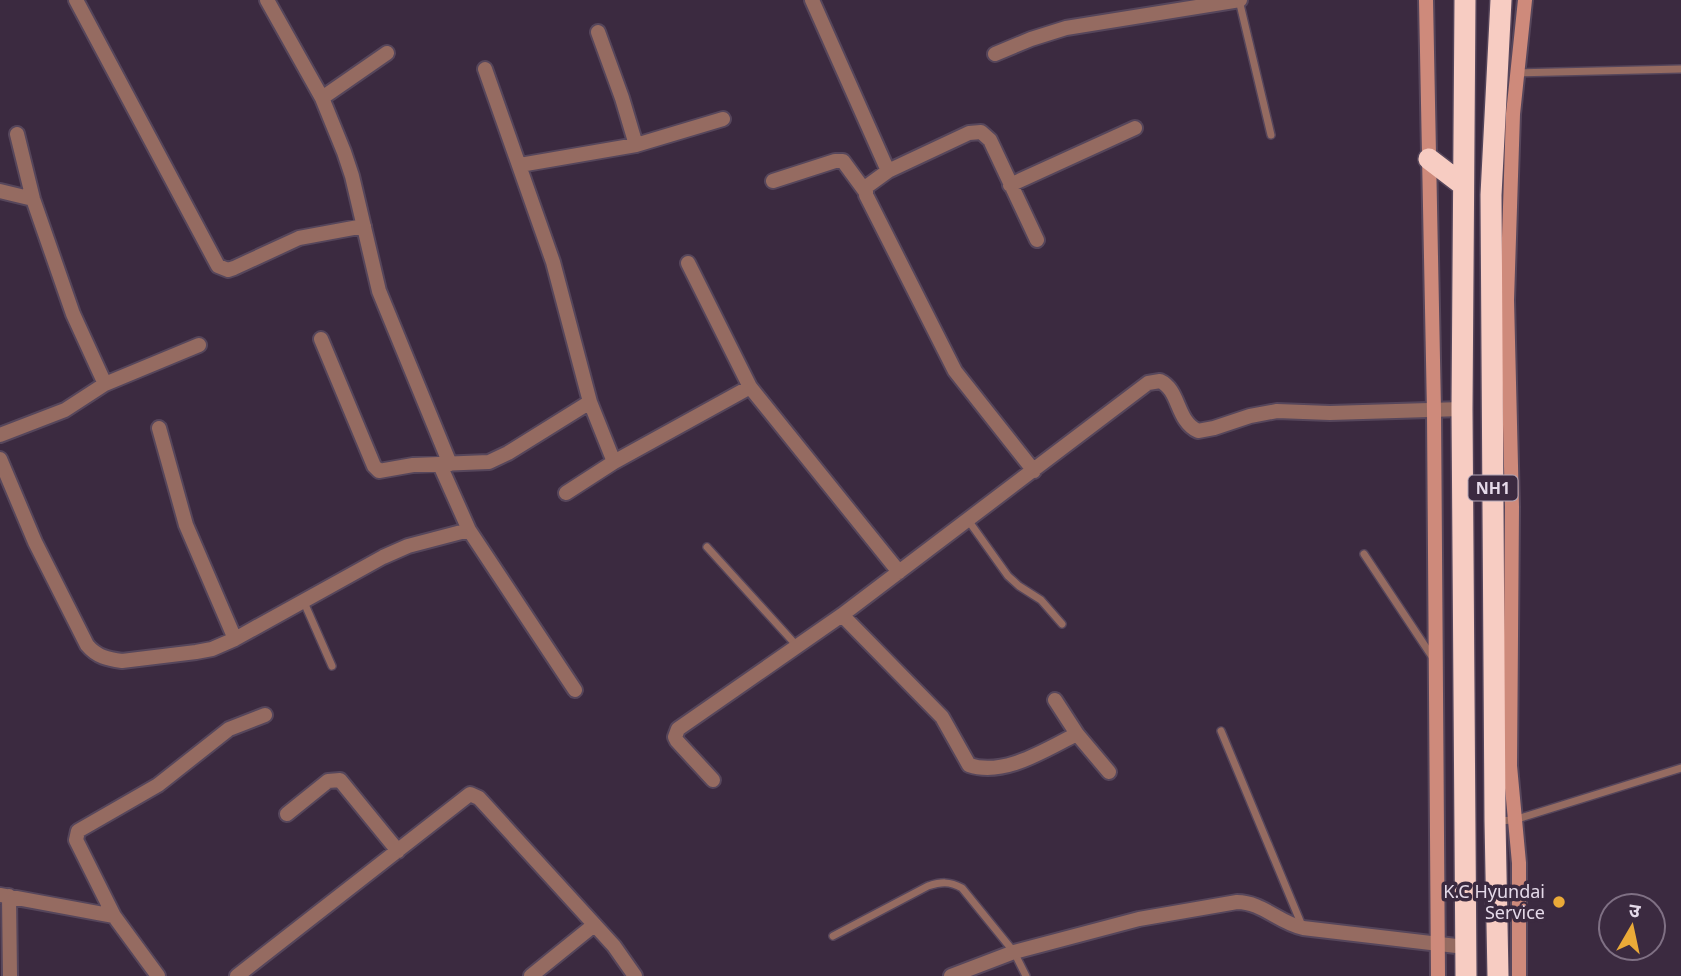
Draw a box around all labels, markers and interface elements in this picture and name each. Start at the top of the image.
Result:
road number: NH1 [1468,475,1518,500]
place label: K.C Hyundai Service [1443,879,1545,924]
north arrow [1597,892,1667,962]
marker: K.C Hyundai Service [1551,894,1567,910]
text: उ [1627,896,1643,924]

